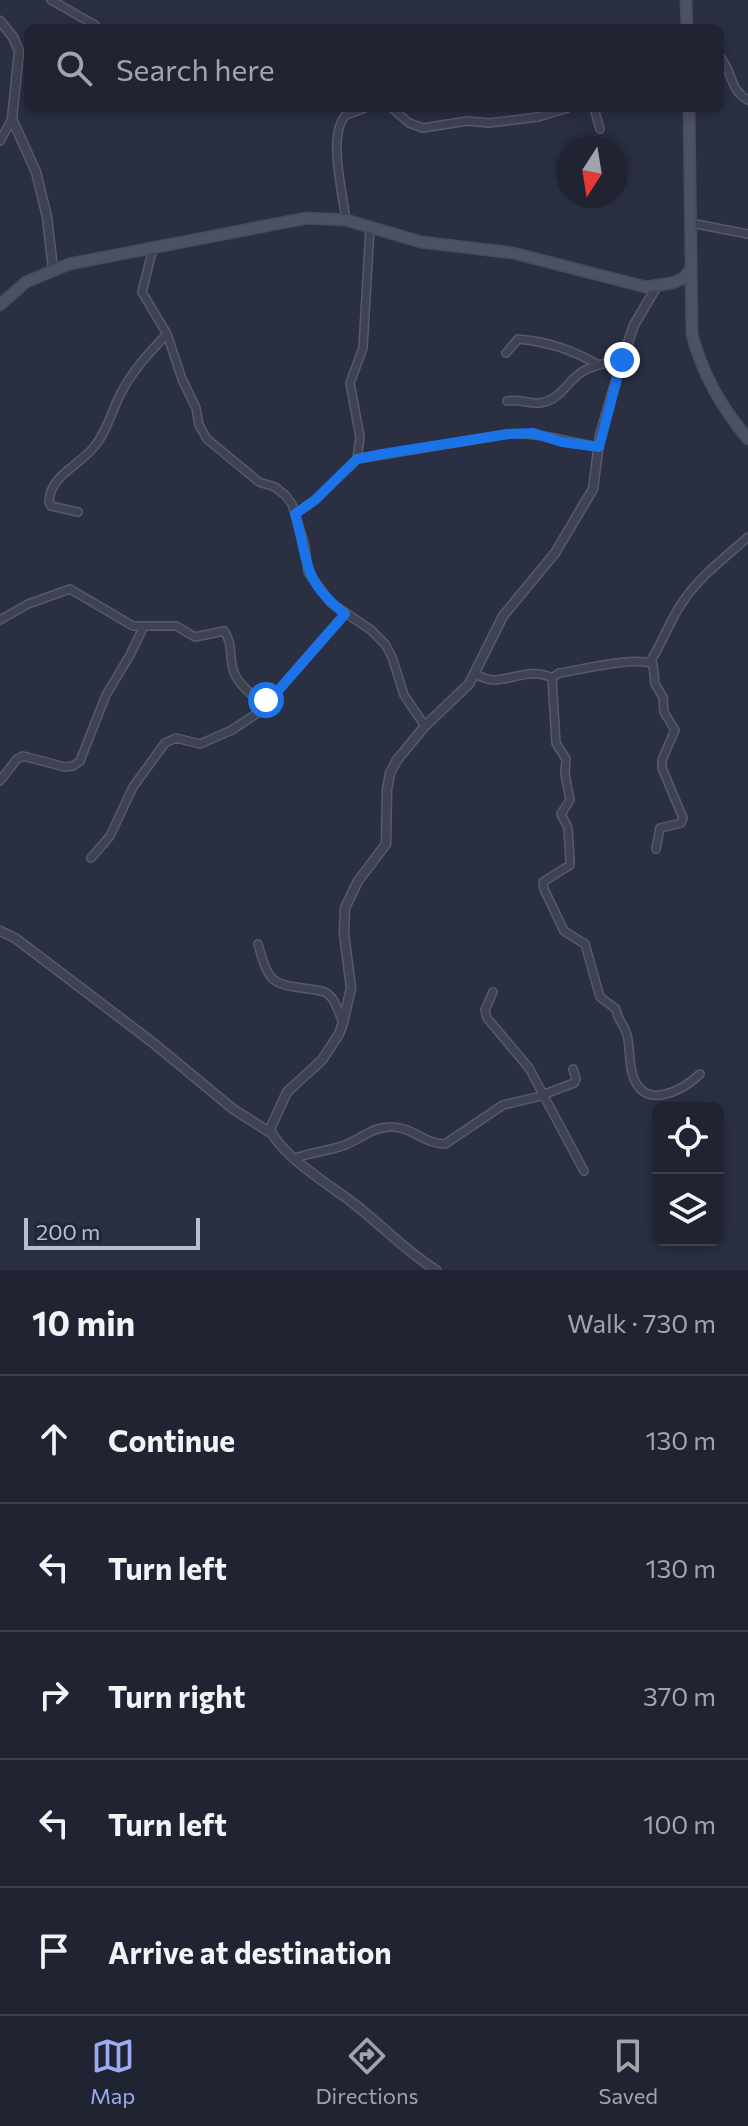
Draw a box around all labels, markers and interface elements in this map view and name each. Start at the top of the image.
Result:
search box [24,24,724,112]
icon: search [52,46,96,90]
text: Search here [116,50,275,87]
north arrow [556,136,628,208]
route end [604,342,640,378]
route start [248,682,284,718]
map controls [652,1102,724,1246]
button: locate [652,1102,724,1174]
button: layers [652,1174,724,1246]
scale bar [24,1214,200,1250]
text: 200 m [36,1218,100,1245]
text: 10 min [32,1301,135,1343]
text: Walk · 730 m [567,1307,716,1338]
icon: ahead [32,1417,76,1461]
text: Continue [108,1421,235,1458]
text: 130 m [645,1424,716,1455]
icon: left [32,1545,76,1589]
text: Turn left [108,1549,227,1586]
text: 130 m [645,1552,716,1583]
icon: right [32,1673,76,1717]
text: Turn right [108,1677,245,1714]
text: 370 m [643,1680,716,1711]
icon: left [32,1801,76,1845]
text: Turn left [108,1805,227,1842]
text: 100 m [643,1808,716,1839]
icon: arrive [32,1929,76,1973]
text: Arrive at destination [108,1933,392,1970]
tab: Map [90,2034,135,2109]
tab: Directions [315,2034,419,2109]
tab: Saved [599,2034,658,2109]

